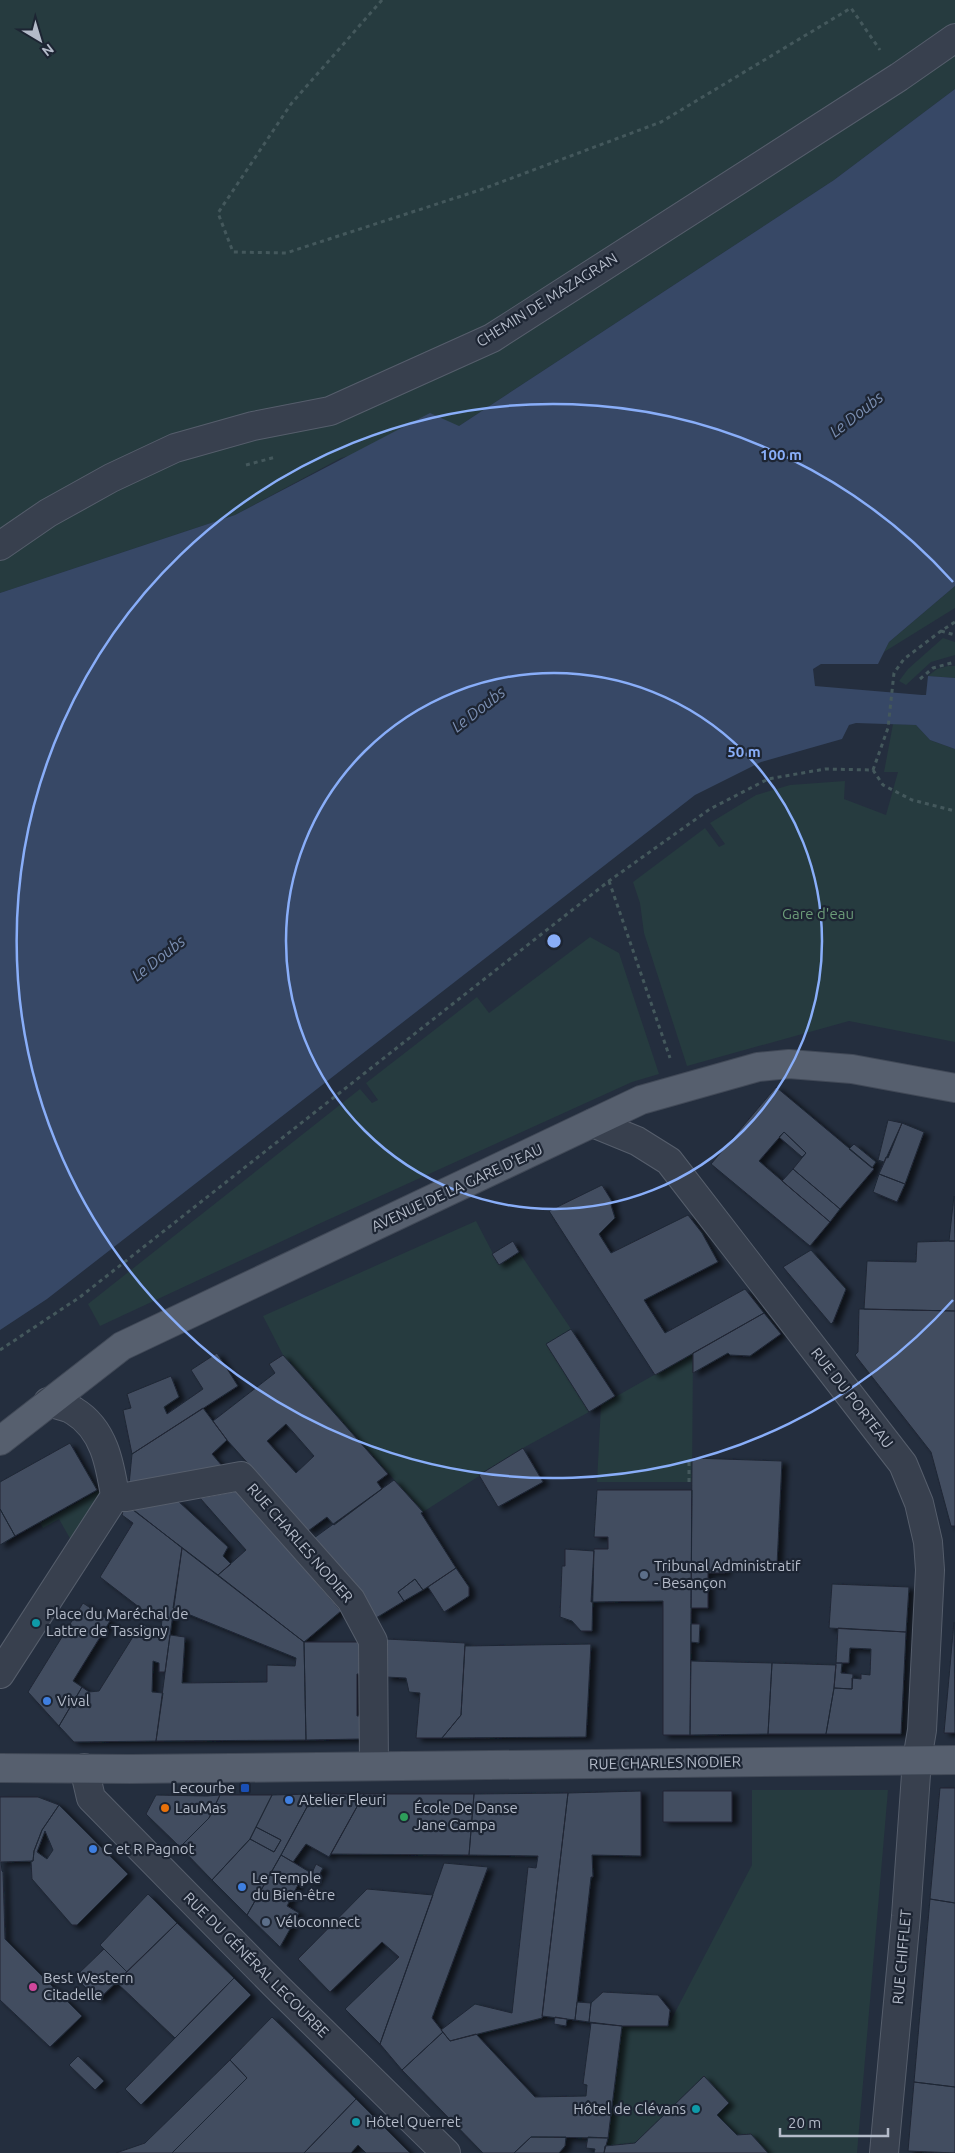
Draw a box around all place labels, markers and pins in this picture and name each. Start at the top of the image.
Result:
centre of rings [545,932,563,950]
place label: Tribunal Administratif - Besançon [654,1557,801,1591]
marker: Tribunal Administratif - Besançon [638,1569,650,1581]
place label: Place du Maréchal de Lattre de Tassigny [46,1605,188,1639]
marker: Place du Maréchal de Lattre de Tassigny [30,1617,42,1629]
place label: Vival [57,1692,90,1709]
marker: Vival [41,1695,53,1707]
place label: Lecourbe [172,1779,235,1796]
marker: Lecourbe [239,1782,251,1794]
place label: Atelier Fleuri [299,1791,386,1808]
marker: Atelier Fleuri [283,1794,295,1806]
place label: LauMas [175,1799,226,1816]
place label: École De Danse Jane Campa [414,1799,518,1833]
marker: LauMas [159,1802,171,1814]
marker: École De Danse Jane Campa [398,1811,410,1823]
place label: C et R Pagnot [103,1840,195,1857]
marker: C et R Pagnot [87,1843,99,1855]
place label: Le Temple du Bien-être [252,1869,335,1903]
marker: Le Temple du Bien-être [236,1881,248,1893]
place label: Véloconnect [276,1913,360,1930]
marker: Véloconnect [260,1916,272,1928]
place label: Best Western Citadelle [43,1969,133,2003]
marker: Best Western Citadelle [27,1981,39,1993]
place label: Hôtel de Clévans [573,2100,686,2117]
marker: Hôtel de Clévans [690,2103,702,2115]
place label: Hôtel Querret [366,2113,461,2130]
marker: Hôtel Querret [350,2116,362,2128]

